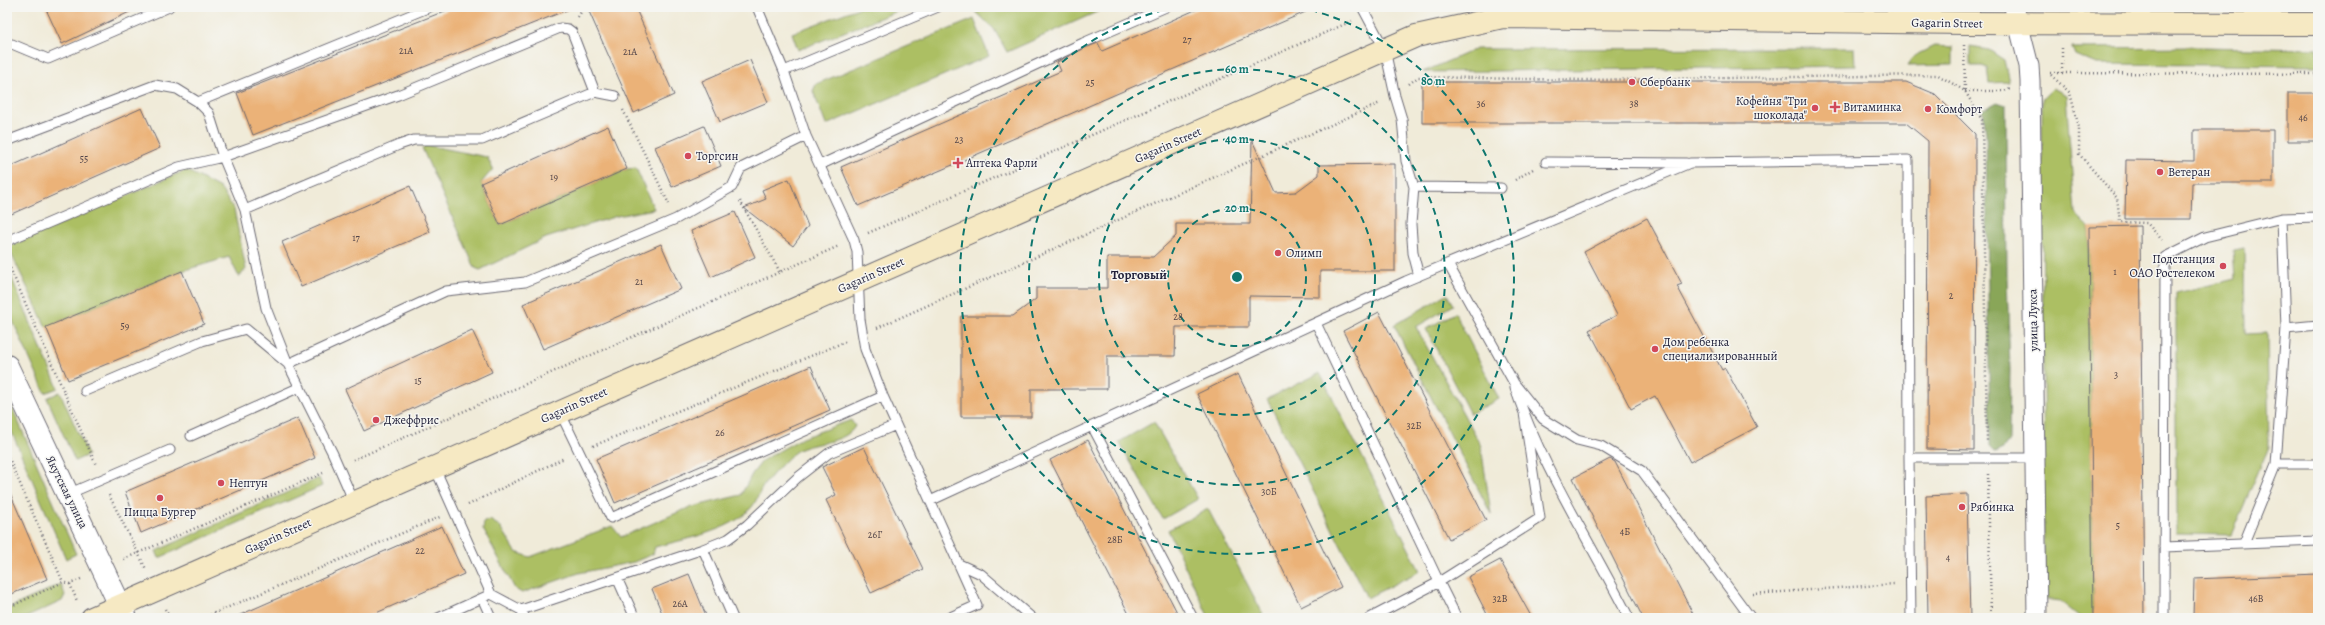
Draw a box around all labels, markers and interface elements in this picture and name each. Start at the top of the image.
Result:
street label: Gagarin Street [1911,14,1983,32]
house number: 27 [1183,33,1192,46]
house number: 21А [399,44,413,57]
house number: 21А [623,45,637,58]
text: 60 m [1225,61,1249,77]
text: 80 m [1421,73,1445,89]
place label: Сбербанк [1640,74,1691,90]
house number: 25 [1085,76,1095,89]
marker: Сбербанк [1627,77,1637,87]
place label: Кофейня "Три шоколада" [1736,93,1807,123]
house number: 36 [1477,97,1486,110]
house number: 38 [1629,97,1639,110]
place label: Витаминка [1843,99,1902,115]
place label: Комфорт [1936,101,1983,117]
marker: Витаминка [1830,102,1840,112]
marker: Кофейня "Три шоколада" [1810,103,1820,113]
marker: Комфорт [1923,104,1933,114]
house number: 46 [2298,111,2308,124]
street label: Gagarin Street [1132,123,1204,167]
text: 40 m [1225,131,1249,147]
house number: 23 [955,133,963,146]
place label: Торгсин [696,148,738,164]
marker: Торгсин [683,151,693,161]
house number: 55 [80,152,88,165]
place label: Аптека Фарли [965,155,1038,171]
marker: Аптека Фарли [953,158,963,168]
place label: Ветеран [2168,164,2210,180]
marker: Ветеран [2155,167,2165,177]
house number: 19 [550,170,558,183]
text: 20 m [1225,200,1249,216]
house number: 17 [352,231,361,244]
place label: Олимп [1286,245,1322,261]
marker: Олимп [1273,248,1283,258]
place label: Подстанция ОАО Ростелеком [2130,251,2215,281]
street label: Gagarin Street [835,253,907,297]
marker: Подстанция ОАО Ростелеком [2218,261,2228,271]
house number: 1 [2113,265,2117,278]
district label: Торговый [1111,266,1167,283]
centre of rings [1230,270,1244,284]
house number: 21 [635,275,644,288]
street label: улица Лукса [2024,288,2042,352]
house number: 2 [1949,289,1954,302]
house number: 28 [1173,310,1183,323]
house number: 59 [121,319,130,332]
place label: Дом ребенка специализированный [1663,334,1778,364]
marker: Дом ребенка специализированный [1650,344,1660,354]
house number: 3 [2114,368,2118,381]
house number: 15 [414,374,422,387]
street label: Gagarin Street [538,383,610,427]
place label: Джеффрис [384,412,439,428]
marker: Джеффрис [371,415,381,425]
house number: 32Б [1407,419,1421,432]
house number: 26 [715,426,725,439]
street label: Якутская улица [42,453,92,532]
place label: Нептун [229,475,268,491]
marker: Нептун [216,478,226,488]
house number: 30Б [1261,485,1277,498]
marker: Пицца Бургер [155,493,165,503]
place label: Рябинка [1970,499,2015,515]
marker: Рябинка [1957,502,1967,512]
place label: Пицца Бургер [124,504,196,520]
street label: Gagarin Street [242,514,314,558]
house number: 5 [2116,519,2120,532]
house number: 4Б [1620,525,1630,538]
house number: 26Г [868,528,882,541]
house number: 28Б [1107,533,1123,546]
house number: 22 [415,544,425,557]
house number: 4 [1946,551,1951,564]
house number: 32В [1493,592,1507,605]
house number: 46В [2248,592,2264,605]
house number: 26А [672,597,688,610]

